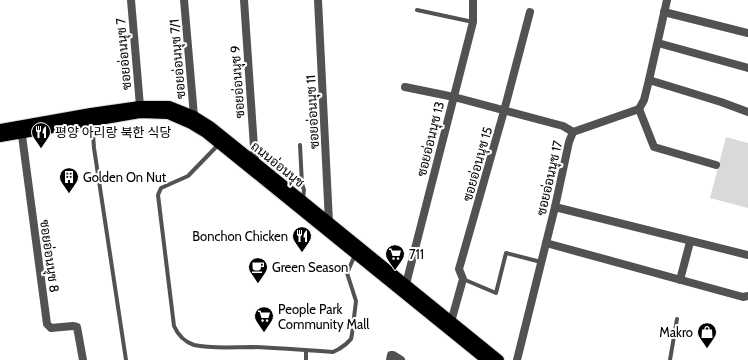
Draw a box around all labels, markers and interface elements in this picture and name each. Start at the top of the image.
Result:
street label: ซอยอ่อนนุช 7 [112,17,136,91]
street label: ซอยอ่อนนุช 7/1 [166,18,190,100]
street label: ซอยอ่อนนุช 9 [226,45,250,119]
street label: ซอยอ่อนนุช 11 [302,74,324,149]
street label: ซอยอ่อนนุช 13 [413,100,449,179]
restaurant icon: 평양 아리랑 북한 식당 [30,121,52,149]
place label: 평양 아리랑 북한 식당 [55,124,171,140]
street label: ซอยอ่อนนุช 15 [459,125,497,204]
street label: ถนนอ่อนนุช [247,138,308,192]
street label: ซอยอ่อนนุช 17 [533,138,567,218]
building icon: Golden On Nut [58,166,80,194]
place label: Golden On Nut [83,169,167,185]
street label: ซอยอ่อนนุช 8 [35,218,63,294]
restaurant icon: Bonchon Chicken [291,225,313,253]
place label: Bonchon Chicken [192,228,288,244]
supermarket icon: 711 [384,243,406,271]
place label: 711 [409,246,424,262]
cafe icon: Green Season [247,256,269,284]
place label: Green Season [272,259,348,275]
place label: People Park Community Mall [278,301,369,332]
supermarket icon: People Park Community Mall [253,305,275,333]
shop icon: Makro [696,321,718,349]
place label: Makro [659,324,693,340]

